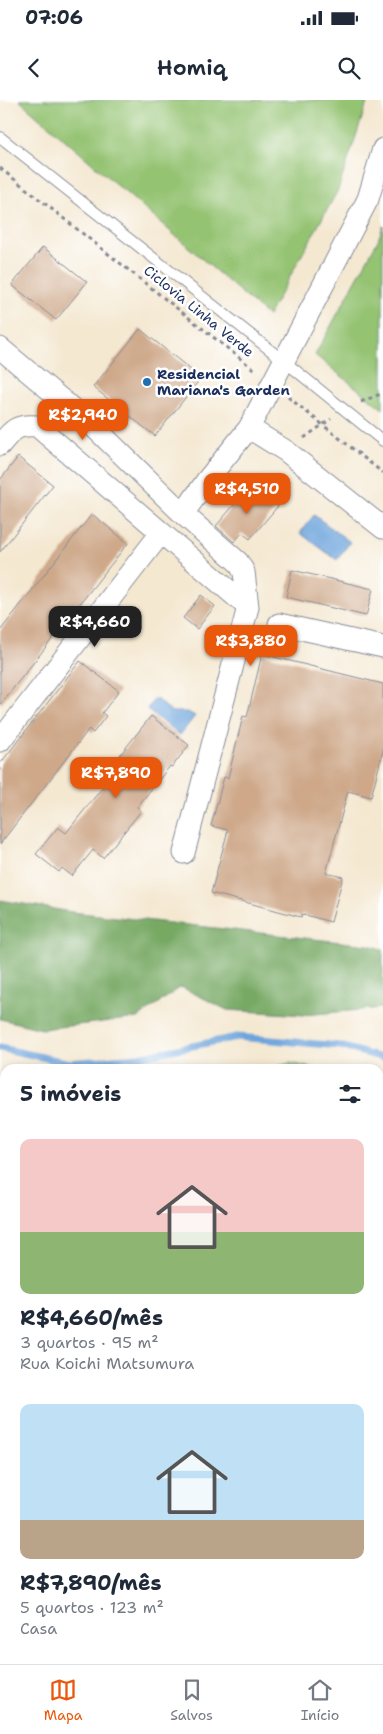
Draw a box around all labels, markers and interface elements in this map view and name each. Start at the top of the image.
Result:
text: 07:06 [25,5,83,30]
text: Homiq [157,53,226,82]
icon: back [20,54,48,82]
icon: search [335,54,363,82]
street label: Ciclovia Linha Verde [140,261,258,361]
place label: Residencial Mariana's Garden [157,365,290,399]
marker: Residencial Mariana's Garden [141,376,153,388]
pin: R$2,940 [37,398,129,441]
text: R$2,940 [48,404,118,425]
pin: R$4,510 [201,472,293,515]
text: R$4,510 [215,478,279,499]
pin: R$4,660 [49,606,141,648]
text: R$4,660 [60,611,130,632]
pin: R$3,880 [205,624,297,667]
text: R$3,880 [215,630,287,651]
pin: R$7,890 [70,756,162,799]
text: R$7,890 [81,762,151,783]
text: 5 imóveis [20,1080,121,1108]
icon: filters [336,1080,364,1108]
icon: home [147,1172,237,1262]
text: R$4,660/mês [20,1304,163,1332]
text: 3 quartos · 95 m² [20,1332,159,1353]
text: Rua Koichi Matsumura [20,1353,194,1374]
icon: home [147,1437,237,1527]
text: R$7,890/mês [20,1569,162,1597]
text: 5 quartos · 123 m² [20,1597,164,1618]
text: Casa [20,1618,57,1639]
tab: Mapa [44,1676,83,1724]
tab: Salvos [170,1676,213,1724]
tab: Início [301,1676,339,1724]

